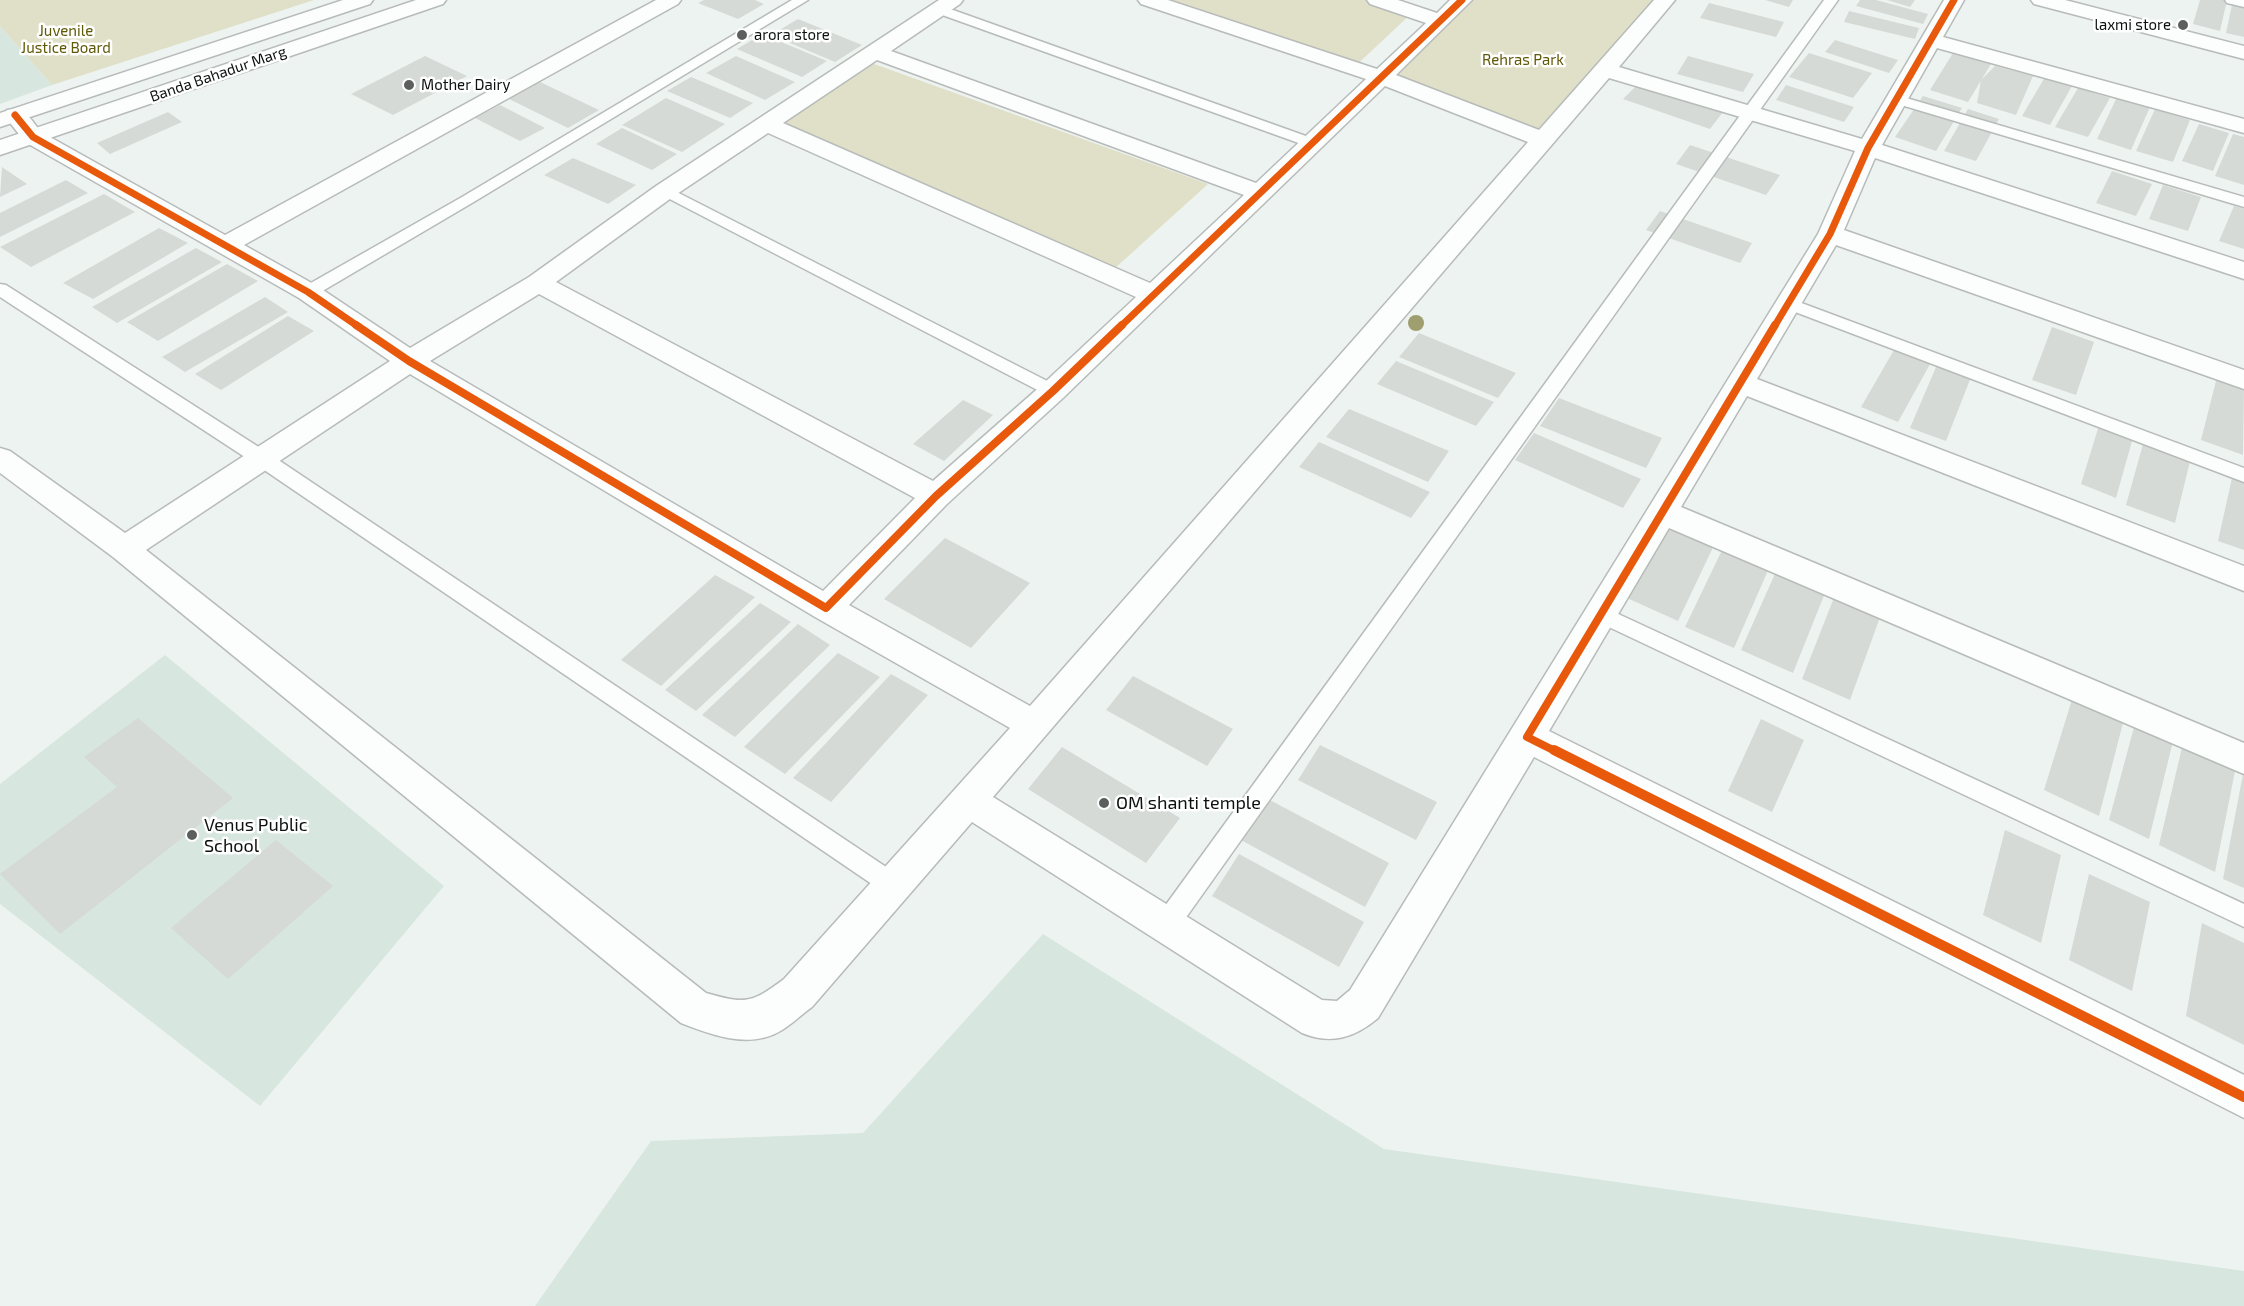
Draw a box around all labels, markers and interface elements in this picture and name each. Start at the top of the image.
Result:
place label: laxmi store [2094,16,2171,34]
marker: laxmi store [2176,18,2190,32]
park label: Juvenile Justice Board [21,22,111,57]
place label: arora store [754,26,830,44]
marker: arora store [735,28,749,42]
street label: Banda Bahadur Marg [147,42,289,106]
park label: Rehras Park [1482,51,1564,69]
place label: Mother Dairy [421,76,510,94]
marker: Mother Dairy [402,78,416,92]
place label: OM shanti temple [1116,792,1261,814]
marker: OM shanti temple [1097,796,1111,810]
place label: Venus Public School [204,814,308,856]
marker: Venus Public School [185,828,199,842]

